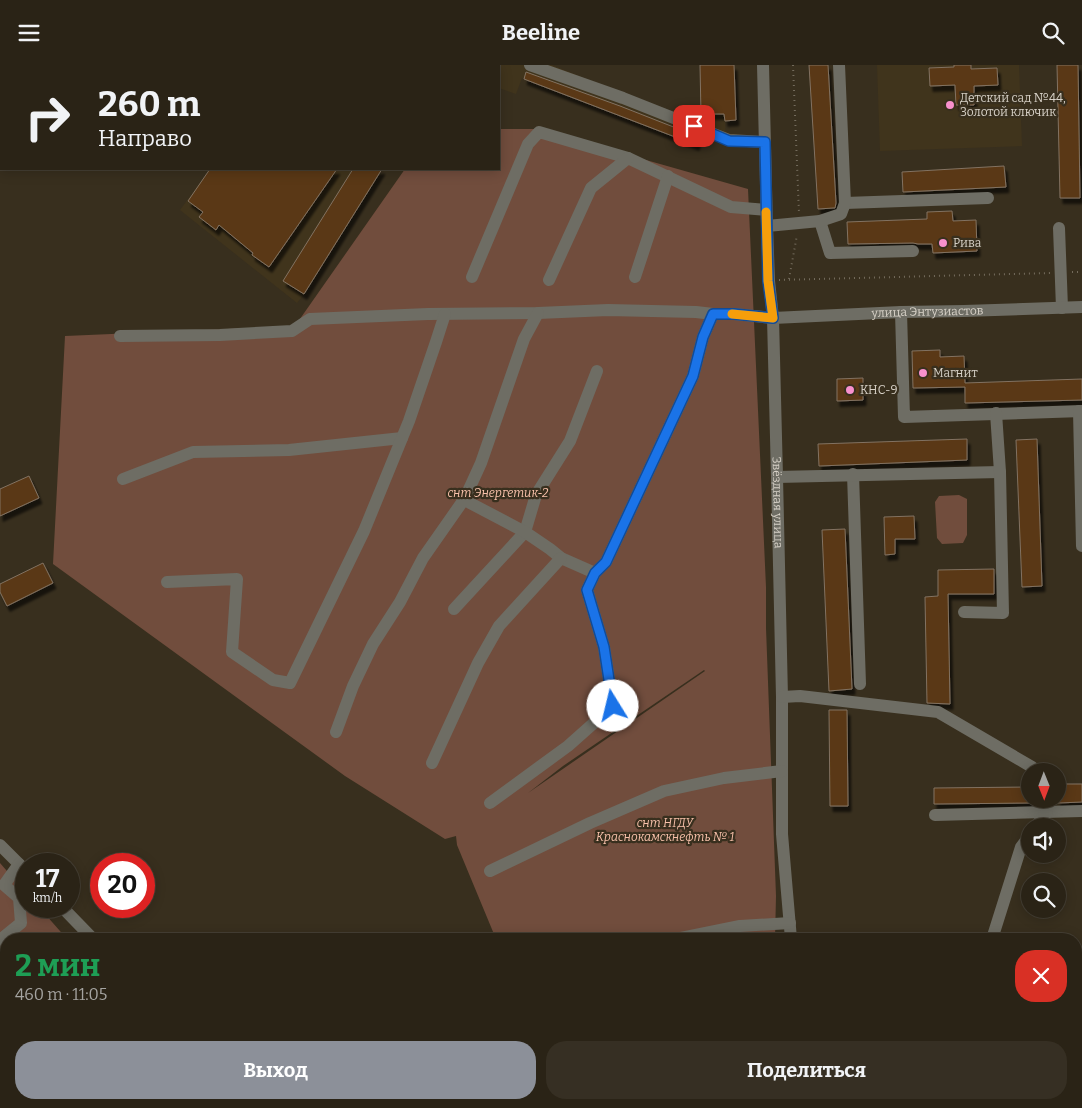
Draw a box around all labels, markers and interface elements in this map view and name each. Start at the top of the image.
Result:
icon: menu [15,19,43,47]
text: Beeline [502,19,580,46]
icon: search [1039,19,1067,47]
text: 260 m [98,83,200,125]
icon: right [15,85,80,150]
place label: Детский сад №44, Золотой ключик [960,91,1066,119]
marker: Детский сад №44, Золотой ключик [944,99,956,111]
pin [673,105,715,147]
icon: arrive [680,112,708,140]
text: Направо [98,125,192,152]
place label: Рива [953,236,982,250]
marker: Рива [937,237,949,249]
street label: улица Энтузиастов [870,303,984,320]
place label: Магнит [933,366,978,380]
marker: Магнит [917,367,929,379]
place label: КНС-9 [860,383,897,397]
marker: КНС-9 [844,384,856,396]
street label: Звёздная улица [769,457,786,549]
park label: снт Энергетик-2 [447,486,549,500]
position arrow [586,679,638,731]
north arrow [1021,763,1066,807]
map controls [1021,763,1066,918]
park label: снт НГДУ Краснокамскнефть № 1 [596,816,734,844]
button: sound [1021,818,1066,863]
speed limit sign: 20 [90,853,155,918]
text: 17 [35,864,60,894]
button: search [1021,873,1066,918]
text: km/h [33,891,62,905]
text: 2 мин [15,948,100,984]
button: close [1015,950,1067,1002]
text: 460 m · 11:05 [15,985,107,1004]
button: Выход [15,1041,536,1099]
button: Поделиться [546,1041,1067,1099]

